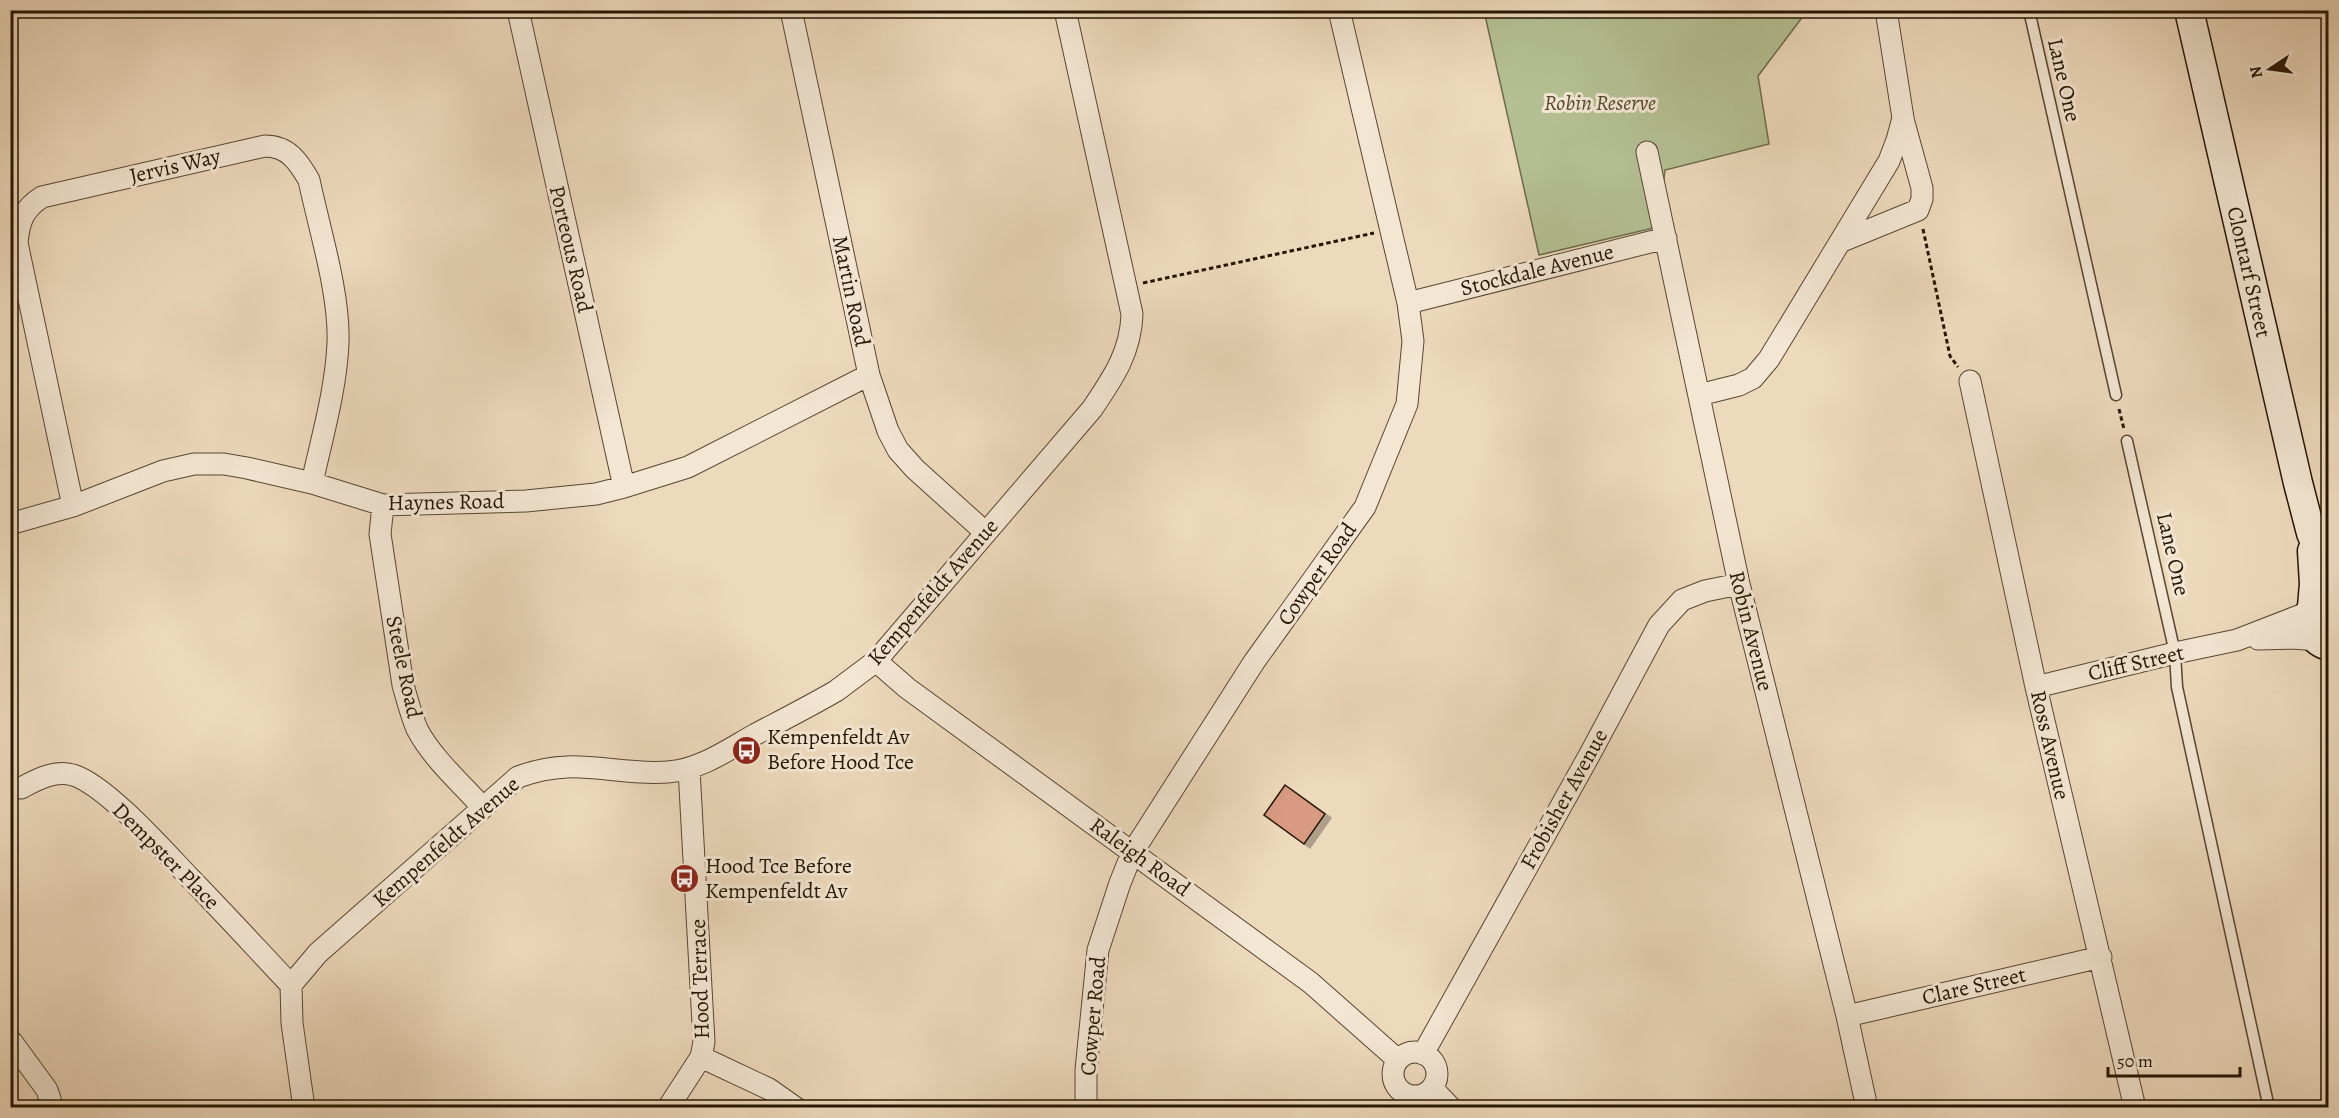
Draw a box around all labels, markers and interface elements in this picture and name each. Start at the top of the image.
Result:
street label: Lane One [2040,35,2088,125]
north arrow [2240,39,2300,99]
text: N [2244,64,2268,80]
park label: Robin Reserve [1544,88,1656,118]
street label: Jervis Way [127,141,224,191]
street label: Porteous Road [542,183,600,316]
street label: Clontarf Street [2219,203,2279,341]
street label: Martin Road [825,233,877,349]
street label: Stockdale Avenue [1457,236,1617,304]
street label: Haynes Road [387,486,505,518]
street label: Lane One [2149,509,2197,599]
street label: Kempenfeldt Avenue [861,512,1005,672]
street label: Cowper Road [1270,516,1364,632]
street label: Robin Avenue [1722,568,1780,694]
street label: Steele Road [379,613,430,721]
street label: Cliff Street [2085,637,2187,689]
street label: Ross Avenue [2023,687,2077,803]
place label: Kempenfeldt Av Before Hood Tce [767,722,914,777]
street label: Frobisher Avenue [1513,723,1615,875]
bus stop icon: Kempenfeldt Av Before Hood Tce [730,734,762,766]
street label: Kempenfeldt Avenue [366,770,526,914]
street label: Dempster Place [106,796,226,916]
street label: Raleigh Road [1084,810,1197,904]
place label: Hood Tce Before Kempenfeldt Av [705,851,852,906]
bus stop icon: Hood Tce Before Kempenfeldt Av [668,863,700,895]
street label: Hood Terrace [683,918,717,1040]
street label: Cowper Road [1073,955,1113,1077]
street label: Clare Street [1919,959,2029,1013]
scale bar [2108,1040,2240,1078]
text: 50 m [2117,1049,2153,1073]

